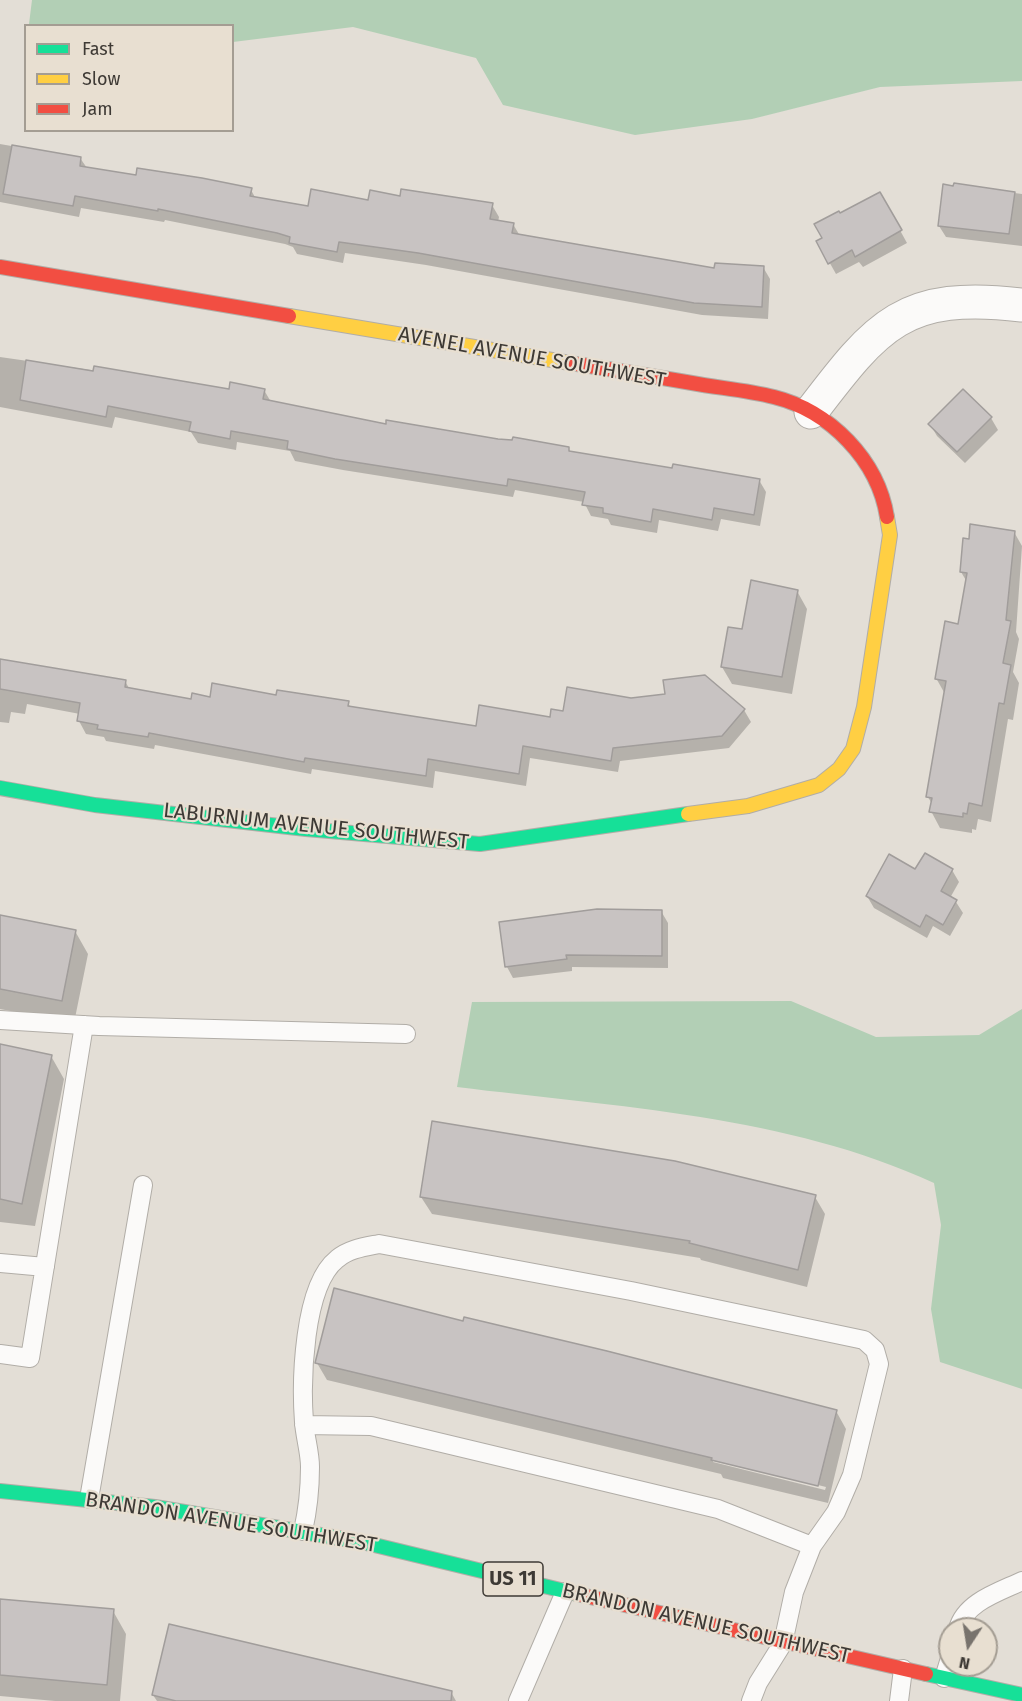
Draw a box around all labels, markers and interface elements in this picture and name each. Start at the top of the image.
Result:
legend [24,24,234,132]
text: Fast [82,38,114,60]
text: Slow [82,68,120,90]
text: Jam [82,98,113,120]
street label: AVENEL AVENUE SOUTHWEST [396,322,668,394]
street label: LABURNUM AVENUE SOUTHWEST [162,798,470,856]
street label: BRANDON AVENUE SOUTHWEST [83,1488,379,1558]
road number: US 11 [483,1562,543,1596]
street label: BRANDON AVENUE SOUTHWEST [560,1579,852,1669]
north arrow [938,1617,998,1677]
text: N [957,1653,972,1674]

